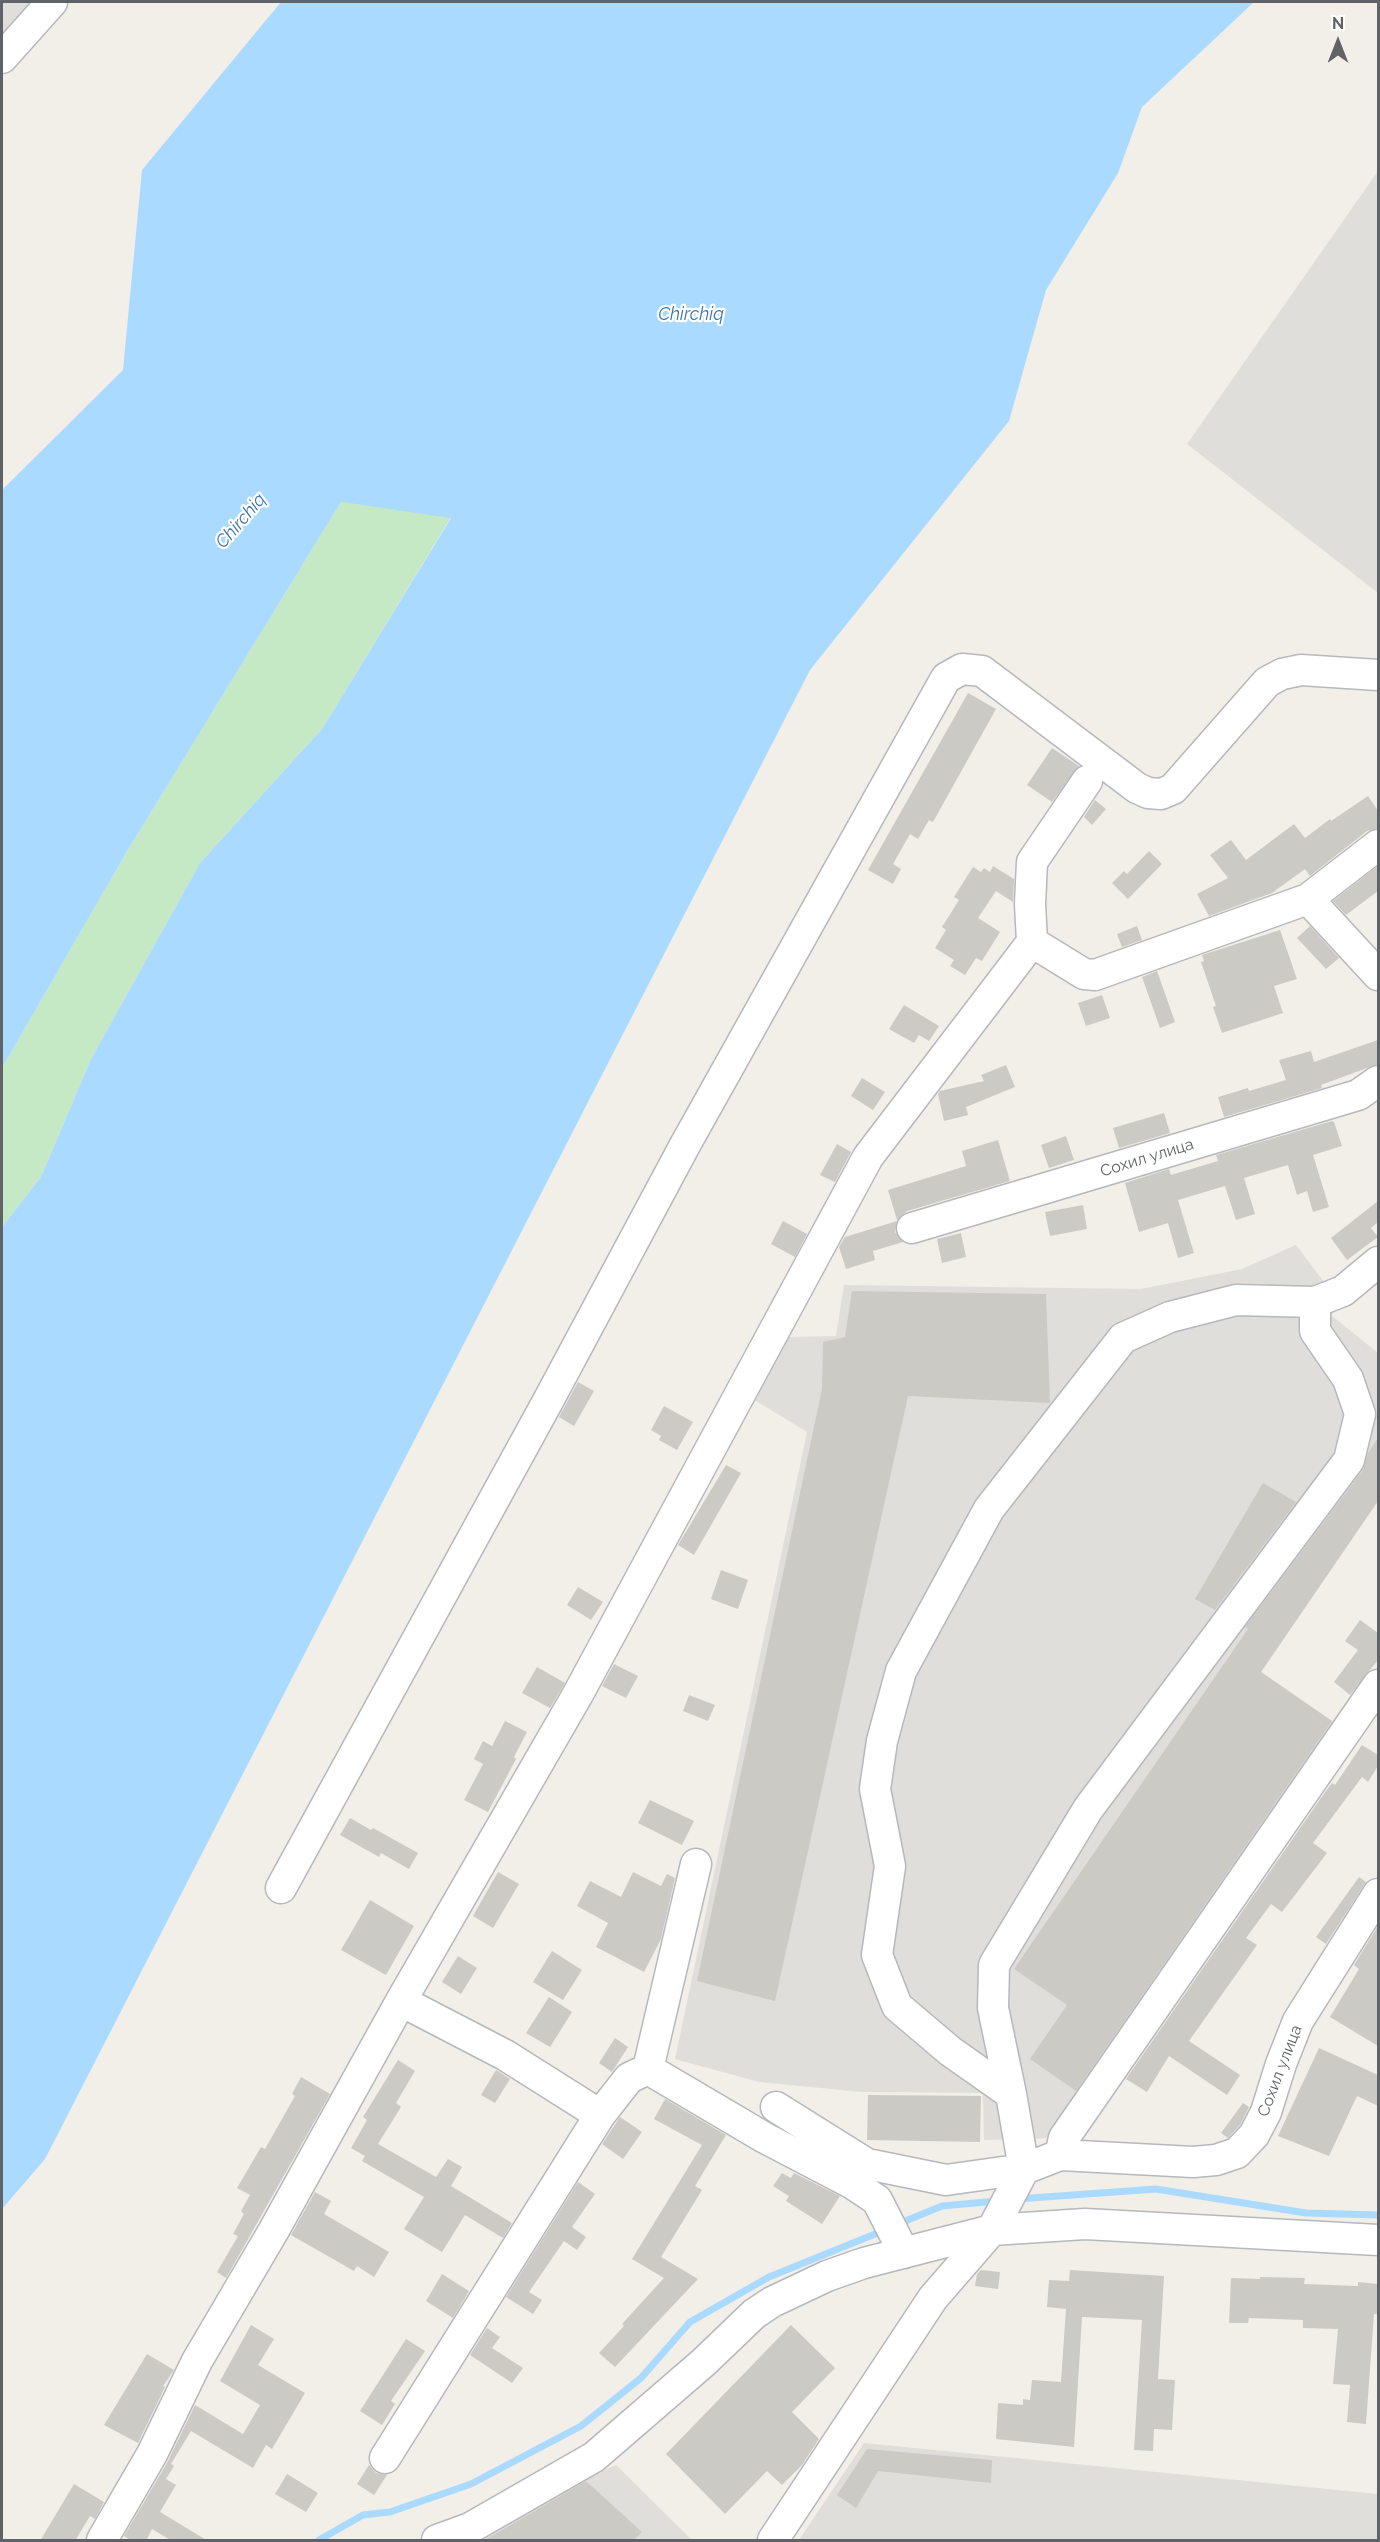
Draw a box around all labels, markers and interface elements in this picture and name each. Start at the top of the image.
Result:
north arrow [1308,12,1368,72]
text: N [1332,14,1344,33]
water label: Chirchiq [658,304,724,326]
water label: Chirchiq [211,489,271,553]
street label: Сохил улица [1098,1135,1196,1181]
street label: Сохил улица [1254,2023,1306,2119]

